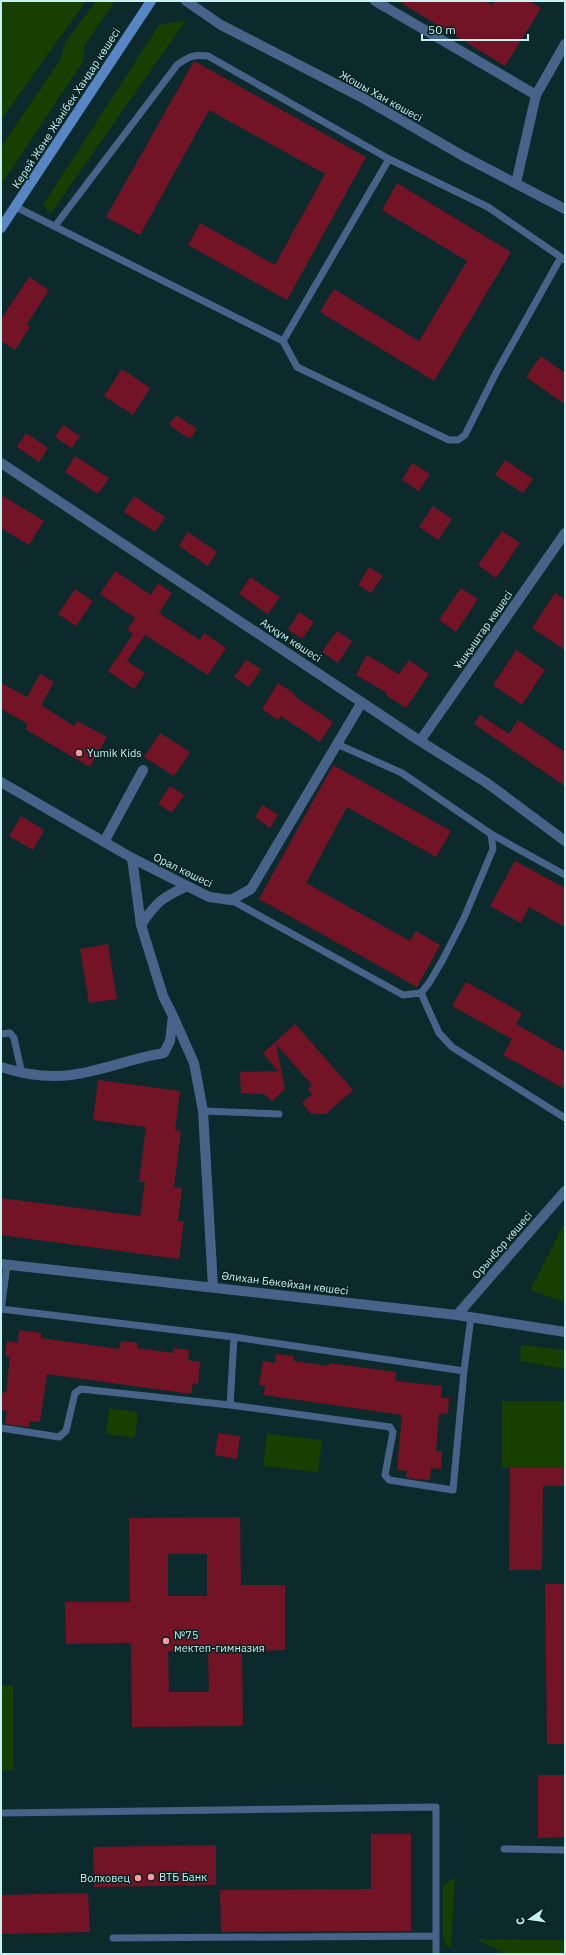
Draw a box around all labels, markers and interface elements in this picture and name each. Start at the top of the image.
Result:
scale bar [422,16,528,42]
text: 50 m [428,22,456,37]
street label: Керей Және Жәнібек Хандар көшесі [9,25,123,191]
street label: Жошы Хан көшесі [337,67,425,125]
street label: Ұшқыштар көшесі [451,588,515,672]
street label: Аққұм көшесі [258,615,324,665]
place label: Yumik Kids [87,746,142,760]
marker: Yumik Kids [74,748,84,758]
street label: Орал көшесі [151,850,215,890]
street label: Орынбор көшесі [469,1208,535,1282]
street label: Әлихан Бөкейхан көшесі [221,1268,349,1298]
place label: №75 мектеп-гимназия [174,1628,265,1655]
marker: №75 мектеп-гимназия [161,1636,171,1646]
place label: ВТБ Банк [159,1870,207,1884]
place label: Волховец [80,1871,130,1885]
marker: ВТБ Банк [146,1872,156,1882]
marker: Волховец [133,1873,143,1883]
north arrow [510,1899,550,1939]
text: С [513,1916,528,1926]

